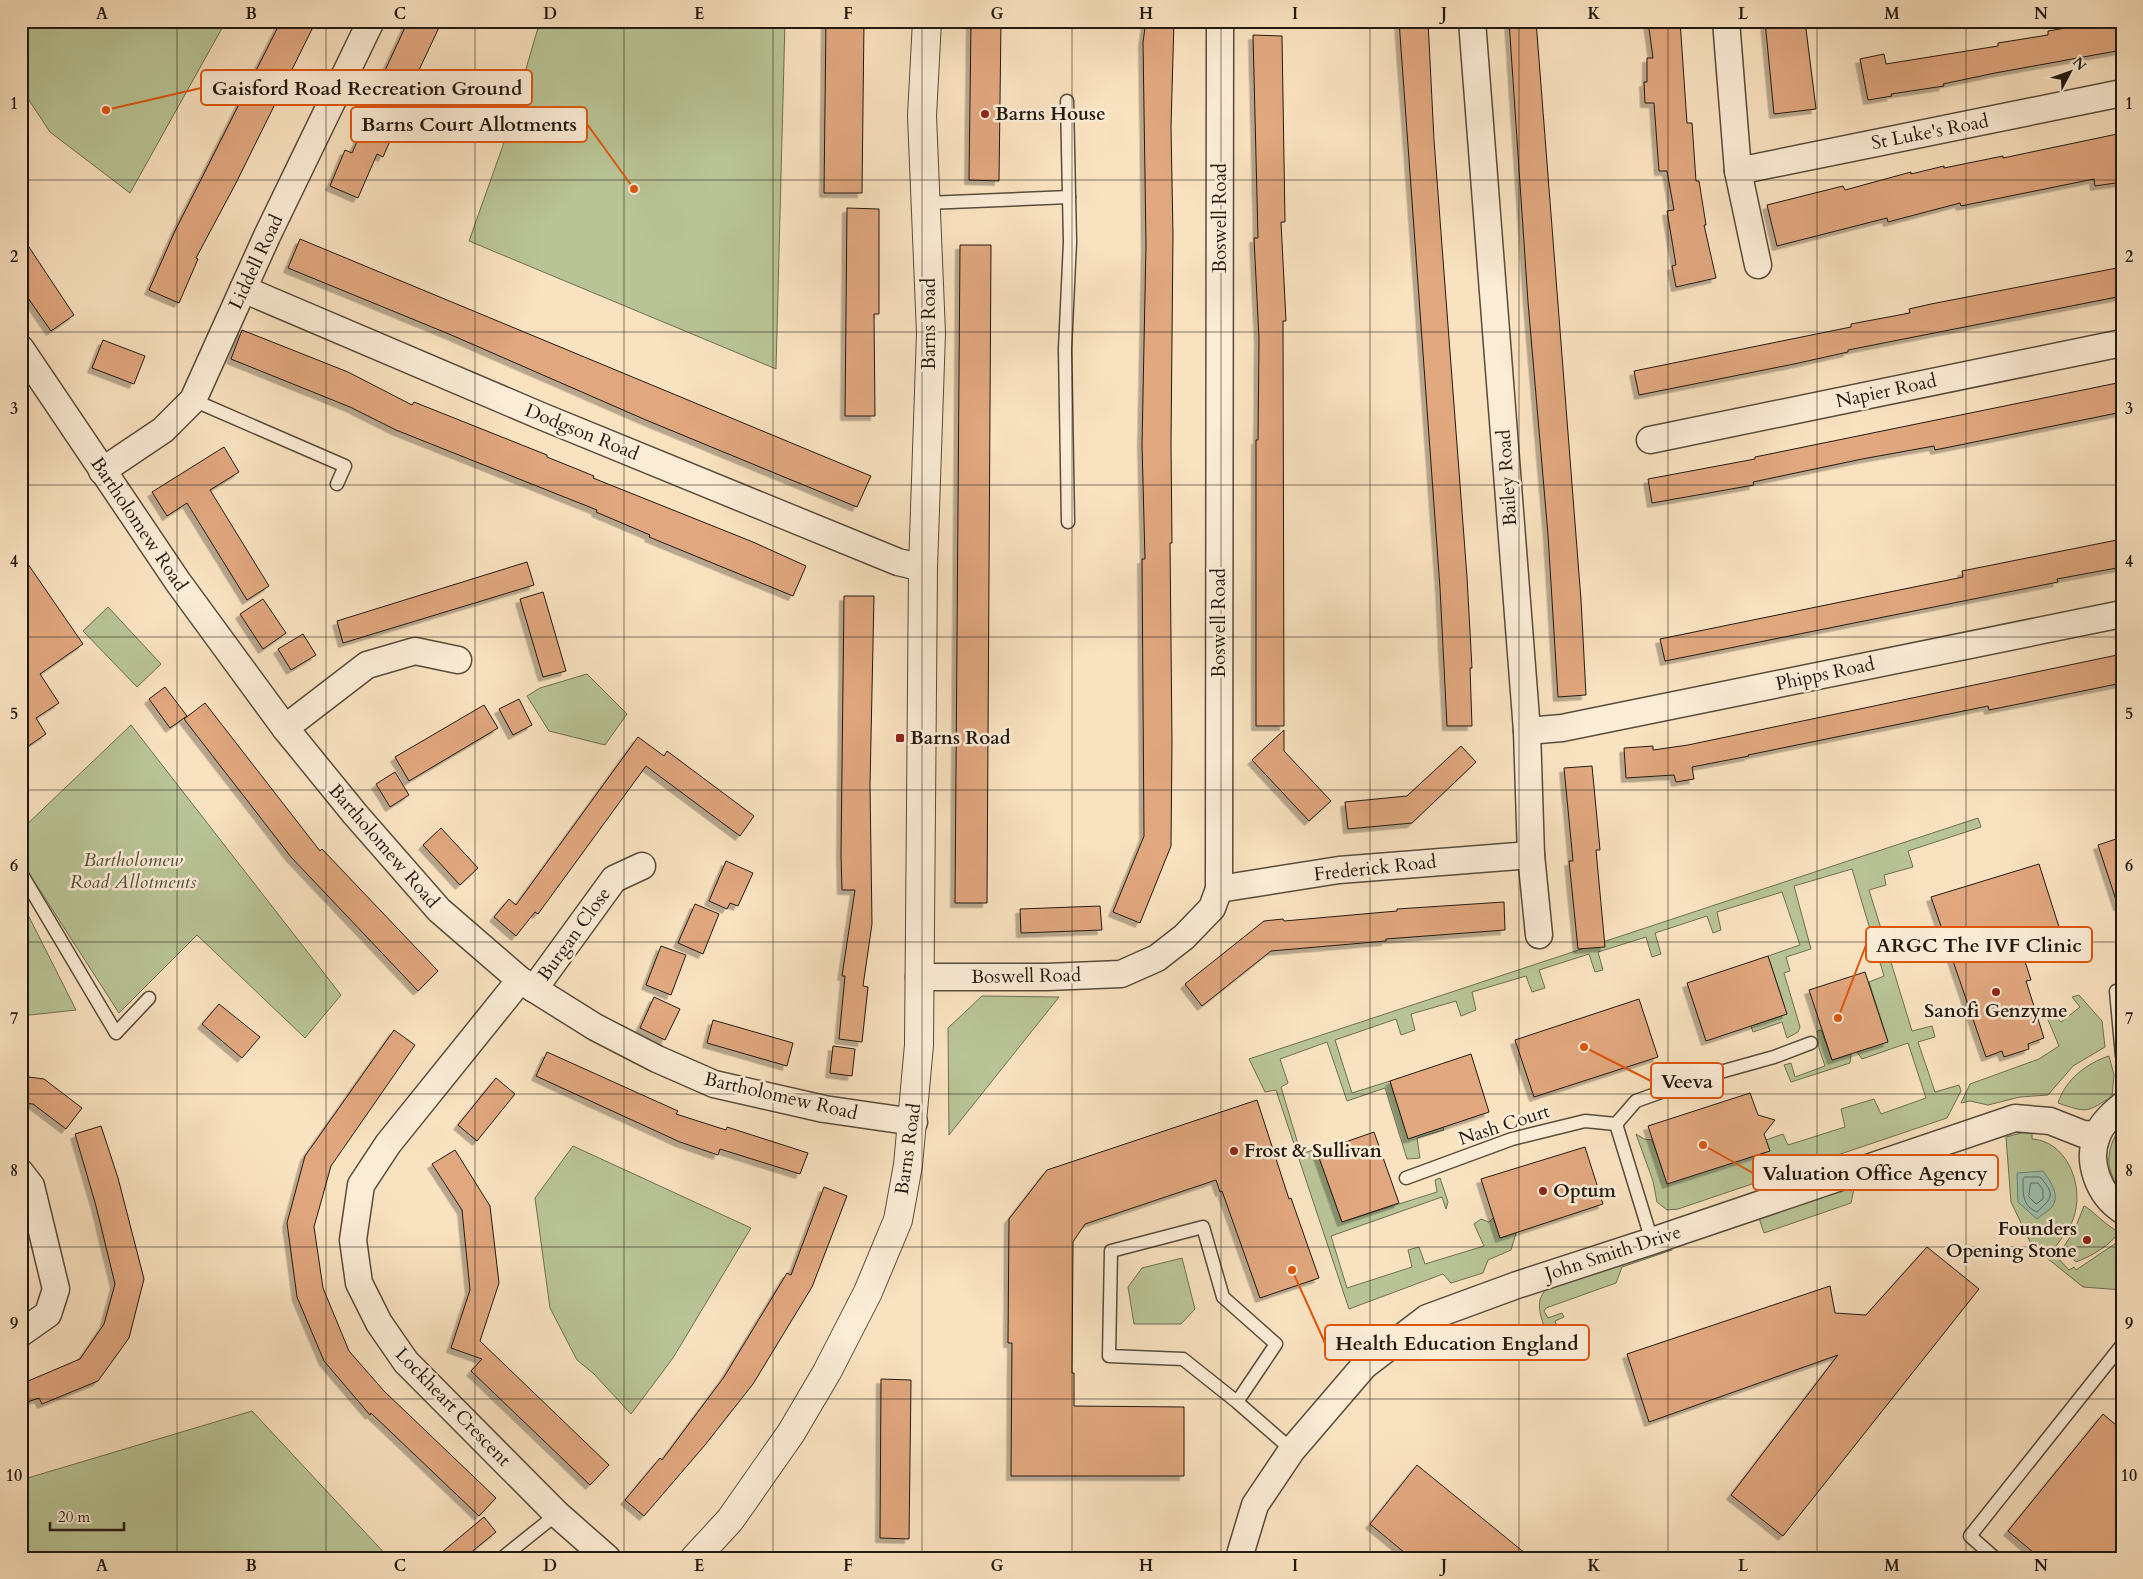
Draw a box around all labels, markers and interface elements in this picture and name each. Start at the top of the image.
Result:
text: A [96,3,108,25]
text: B [245,3,257,25]
text: C [394,3,406,25]
text: D [543,3,557,25]
text: E [694,3,704,25]
text: F [843,3,853,25]
text: G [990,3,1004,25]
text: H [1139,3,1153,25]
text: I [1292,3,1298,25]
text: J [1439,3,1447,25]
text: K [1588,3,1601,25]
text: L [1738,3,1749,25]
text: M [1884,3,1900,25]
text: N [2034,3,2048,25]
north arrow [2046,48,2096,98]
text: N [2068,53,2091,75]
callout: Gaisford Road Recreation Ground [201,70,532,105]
text: Gaisford Road Recreation Ground [212,75,523,102]
text: 1 [10,93,18,115]
text: 1 [2125,93,2133,115]
place label: Barns House [995,101,1106,127]
callout: Barns Court Allotments [351,107,587,142]
marker: Barns House [979,108,991,120]
street label: St Luke's Road [1869,108,1991,156]
text: Barns Court Allotments [361,111,577,138]
street label: Boswell Road [1207,163,1233,273]
street label: Liddell Road [223,210,289,314]
text: 2 [10,246,18,268]
text: 2 [2125,246,2133,268]
street label: Barns Road [916,278,942,370]
street label: Napier Road [1833,368,1939,414]
street label: Dodgson Road [521,397,643,467]
text: 3 [10,398,18,420]
text: 3 [2125,398,2133,420]
street label: Bailey Road [1491,429,1523,527]
street label: Bartholomew Road [84,452,194,596]
text: 4 [10,551,18,573]
text: 4 [2125,551,2133,573]
street label: Boswell Road [1206,568,1232,678]
street label: Phipps Road [1773,651,1877,697]
text: 5 [10,703,18,725]
text: 5 [2125,703,2133,725]
place label: Barns Road [910,725,1011,751]
marker: Barns Road [894,732,906,744]
street label: Bartholomew Road [323,778,445,914]
park label: Bartholomew Road Allotments [70,847,197,895]
street label: Frederick Road [1312,849,1438,887]
text: 6 [10,855,18,877]
text: 6 [2125,855,2133,877]
street label: Burgan Close [531,882,617,986]
callout: ARGC The IVF Clinic [1866,927,2092,962]
text: ARGC The IVF Clinic [1876,932,2082,959]
street label: Boswell Road [971,962,1081,990]
marker: Sanofi Genzyme [1990,986,2002,998]
place label: Sanofi Genzyme [1924,998,2068,1024]
text: 7 [10,1008,18,1030]
text: 7 [2125,1008,2133,1030]
callout: Veeva [1651,1063,1723,1098]
street label: Bartholomew Road [702,1066,860,1126]
text: Veeva [1661,1068,1713,1095]
street label: Nash Court [1455,1098,1553,1152]
street label: Barns Road [889,1102,927,1196]
place label: Frost & Sullivan [1244,1138,1383,1164]
marker: Frost & Sullivan [1228,1145,1240,1157]
callout: Valuation Office Agency [1753,1155,1998,1190]
text: 8 [10,1160,18,1182]
text: Valuation Office Agency [1762,1160,1988,1187]
text: 8 [2125,1160,2133,1182]
place label: Optum [1553,1178,1617,1204]
marker: Optum [1537,1185,1549,1197]
place label: Founders Opening Stone [1946,1216,2077,1264]
street label: John Smith Drive [1539,1219,1684,1288]
marker: Founders Opening Stone [2081,1234,2093,1246]
text: 9 [10,1313,18,1335]
text: 9 [2125,1313,2133,1335]
callout: Health Education England [1325,1325,1589,1360]
text: Health Education England [1335,1330,1579,1357]
street label: Lockheart Crescent [389,1342,517,1472]
text: 10 [6,1465,22,1487]
text: 10 [2121,1465,2137,1487]
scale bar [50,1499,124,1531]
text: 20 m [58,1507,90,1527]
text: A [96,1555,108,1577]
text: B [245,1555,257,1577]
text: C [394,1555,406,1577]
text: D [543,1555,557,1577]
text: E [694,1555,704,1577]
text: F [843,1555,853,1577]
text: G [990,1555,1004,1577]
text: H [1139,1555,1153,1577]
text: I [1292,1555,1298,1577]
text: J [1439,1555,1447,1577]
text: K [1588,1555,1601,1577]
text: L [1738,1555,1749,1577]
text: M [1884,1555,1900,1577]
text: N [2034,1555,2048,1577]

